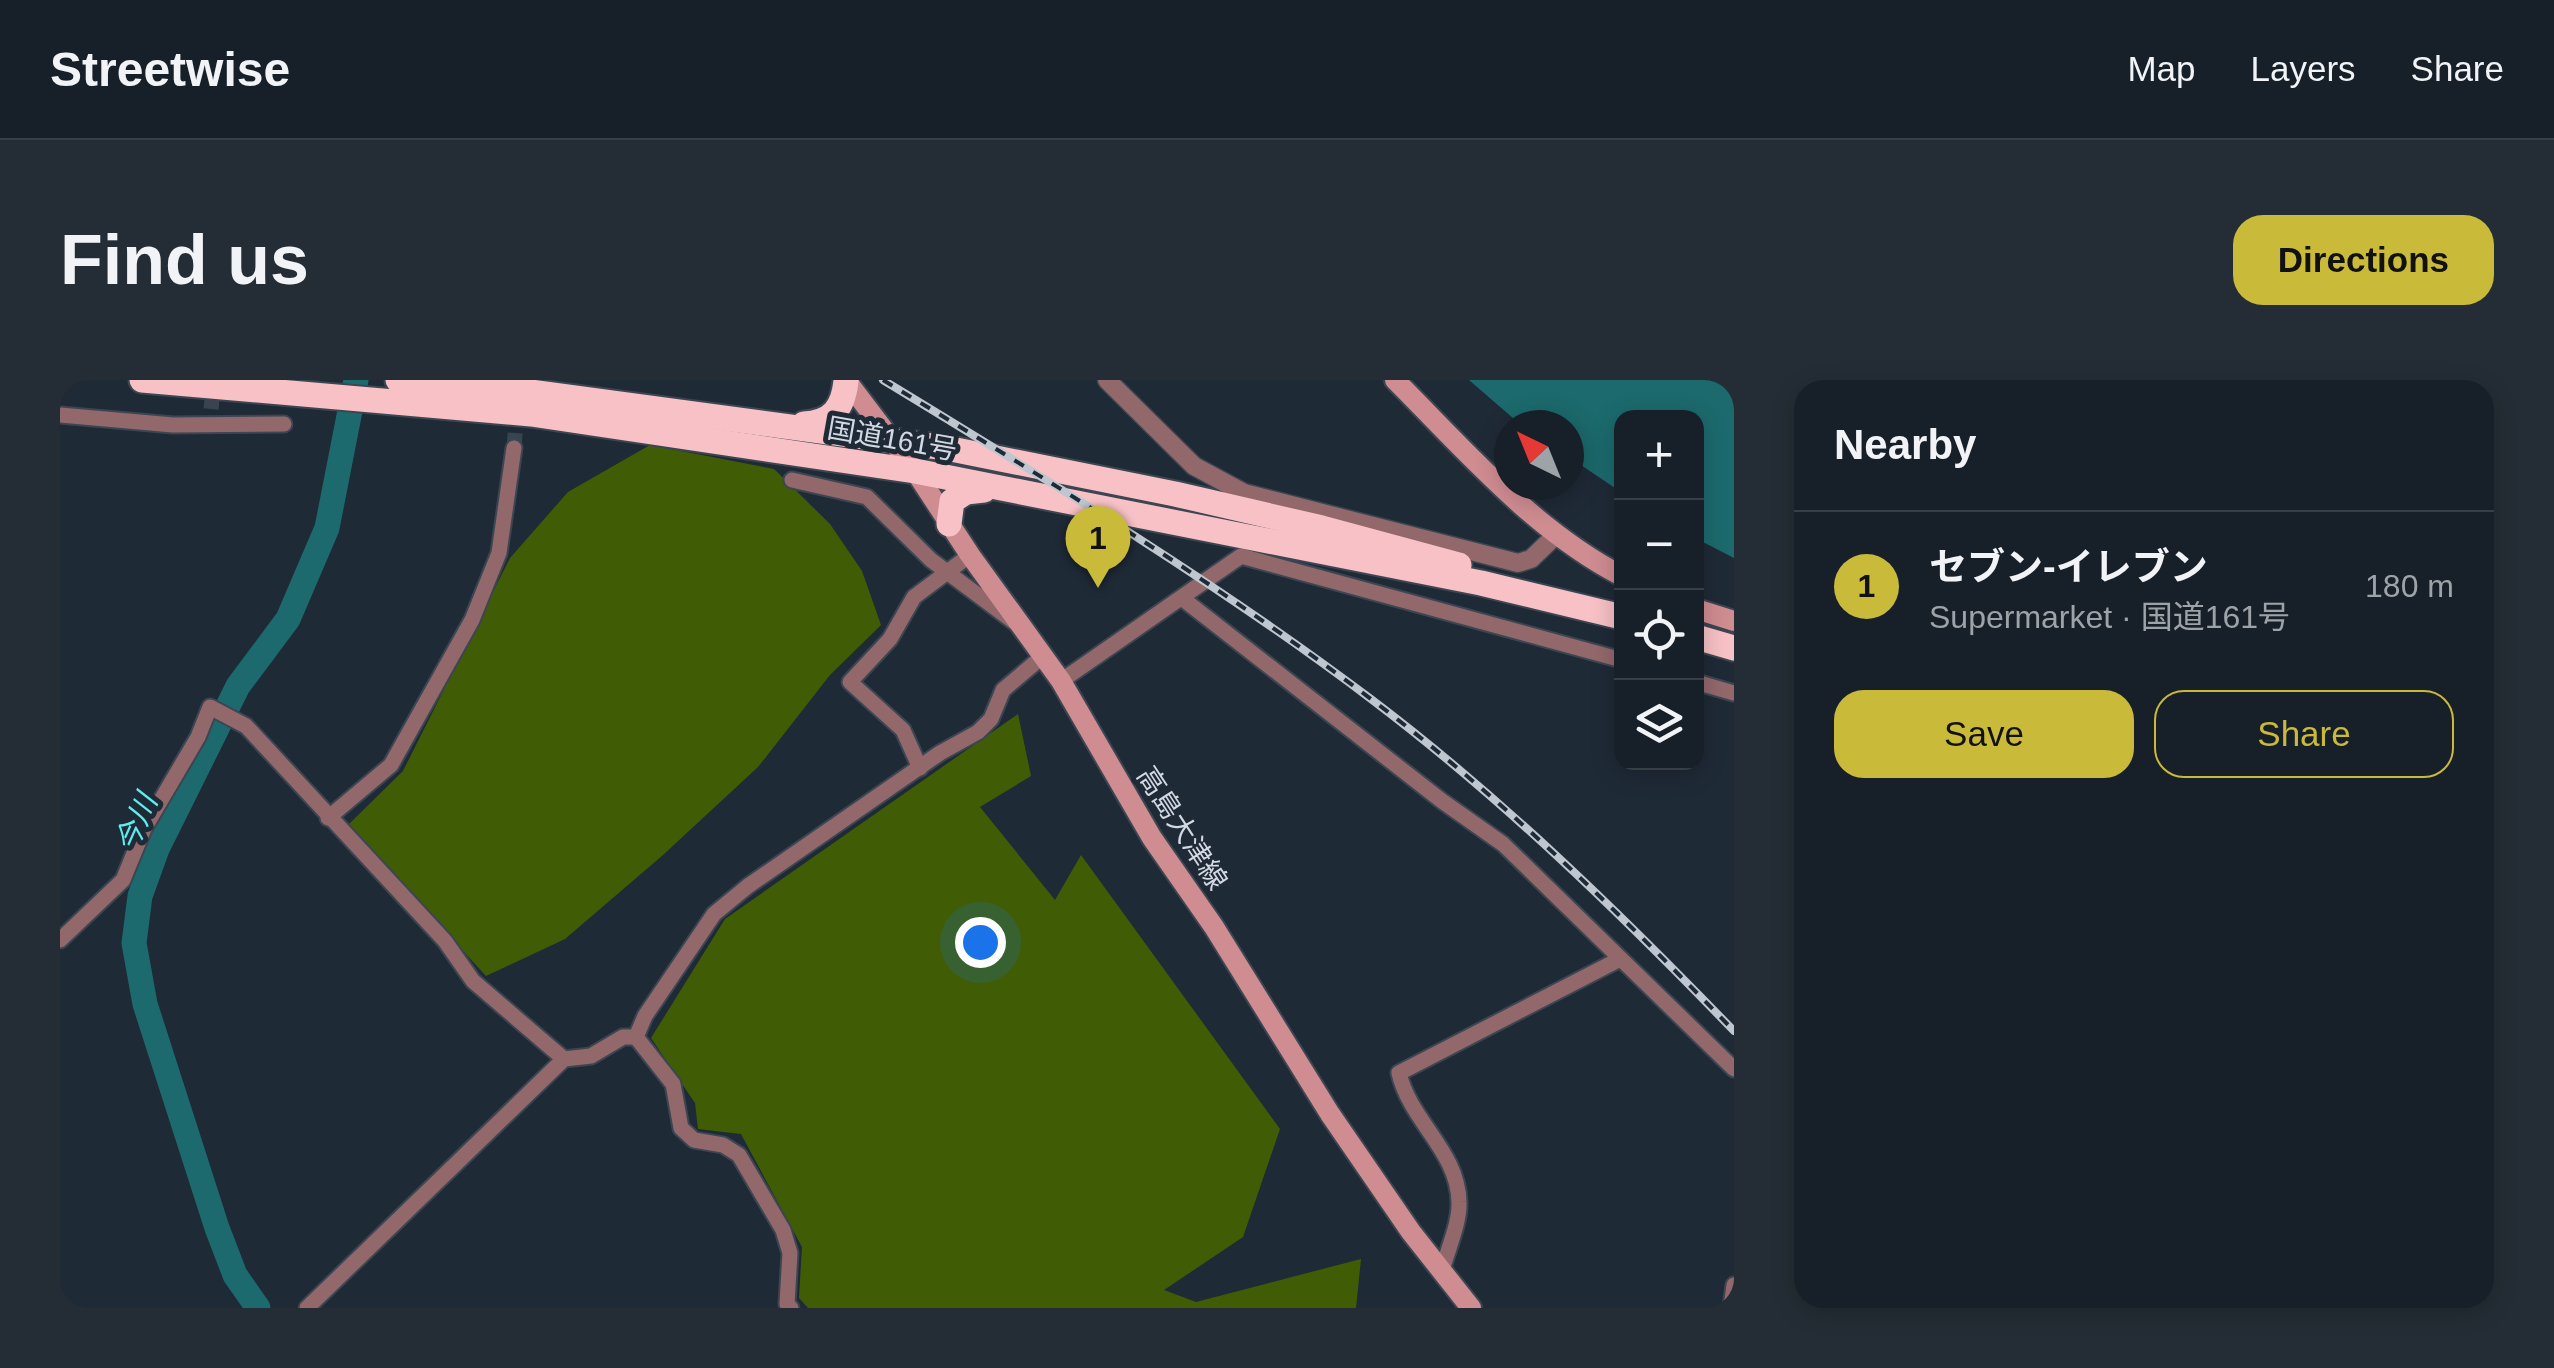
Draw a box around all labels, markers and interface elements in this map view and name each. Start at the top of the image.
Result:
text: Streetwise [50,43,290,96]
text: Map [2127,49,2196,88]
text: Layers [2251,49,2356,88]
text: Share [2411,49,2504,88]
button: Directions [2233,215,2494,305]
text: Find us [60,221,309,299]
north arrow [1494,410,1584,500]
map controls [1614,410,1704,770]
button: + [1614,410,1704,500]
street label: 国道161号 [825,412,959,466]
text: Nearby [1834,421,1976,468]
button: − [1614,500,1704,590]
pin: 1 [1066,506,1130,588]
text: セブン-イレブン [1929,546,2208,588]
text: 1 [1858,568,1875,604]
text: 180 m [2365,568,2454,604]
button: locate [1614,590,1704,680]
text: Supermarket · 国道161号 [1929,599,2290,635]
button: layers [1614,680,1704,770]
button: Save [1834,690,2134,778]
button: Share [2154,690,2454,778]
street label: 高島大津線 [1131,761,1233,895]
water label: 今川 [109,786,164,857]
your location [955,917,1006,968]

